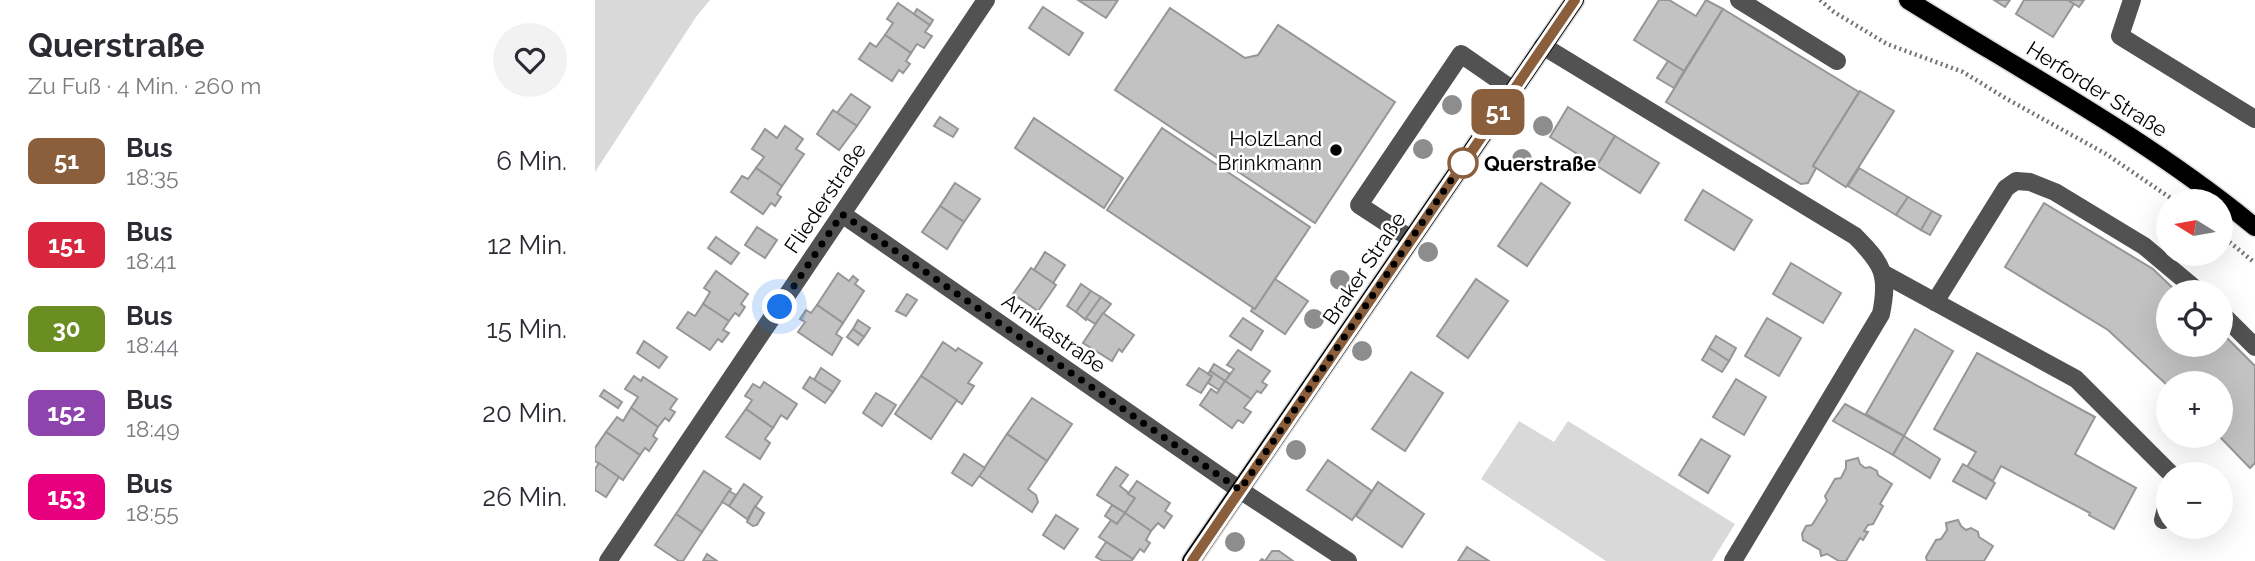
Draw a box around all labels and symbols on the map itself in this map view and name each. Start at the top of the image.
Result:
street label: Herforder Straße [2022,36,2172,142]
line badge: 51 [1467,89,1529,135]
place label: HolzLand Brinkmann [1217,126,1322,175]
street label: Fliederstraße [779,138,871,258]
marker: HolzLand Brinkmann [1328,142,1344,158]
marker: Querstraße [1448,148,1478,178]
place label: Querstraße [1484,151,1597,176]
north arrow [2156,189,2233,266]
street label: Braker Straße [1317,207,1411,329]
street label: Arnikastraße [997,288,1111,378]
your location [762,289,797,324]

